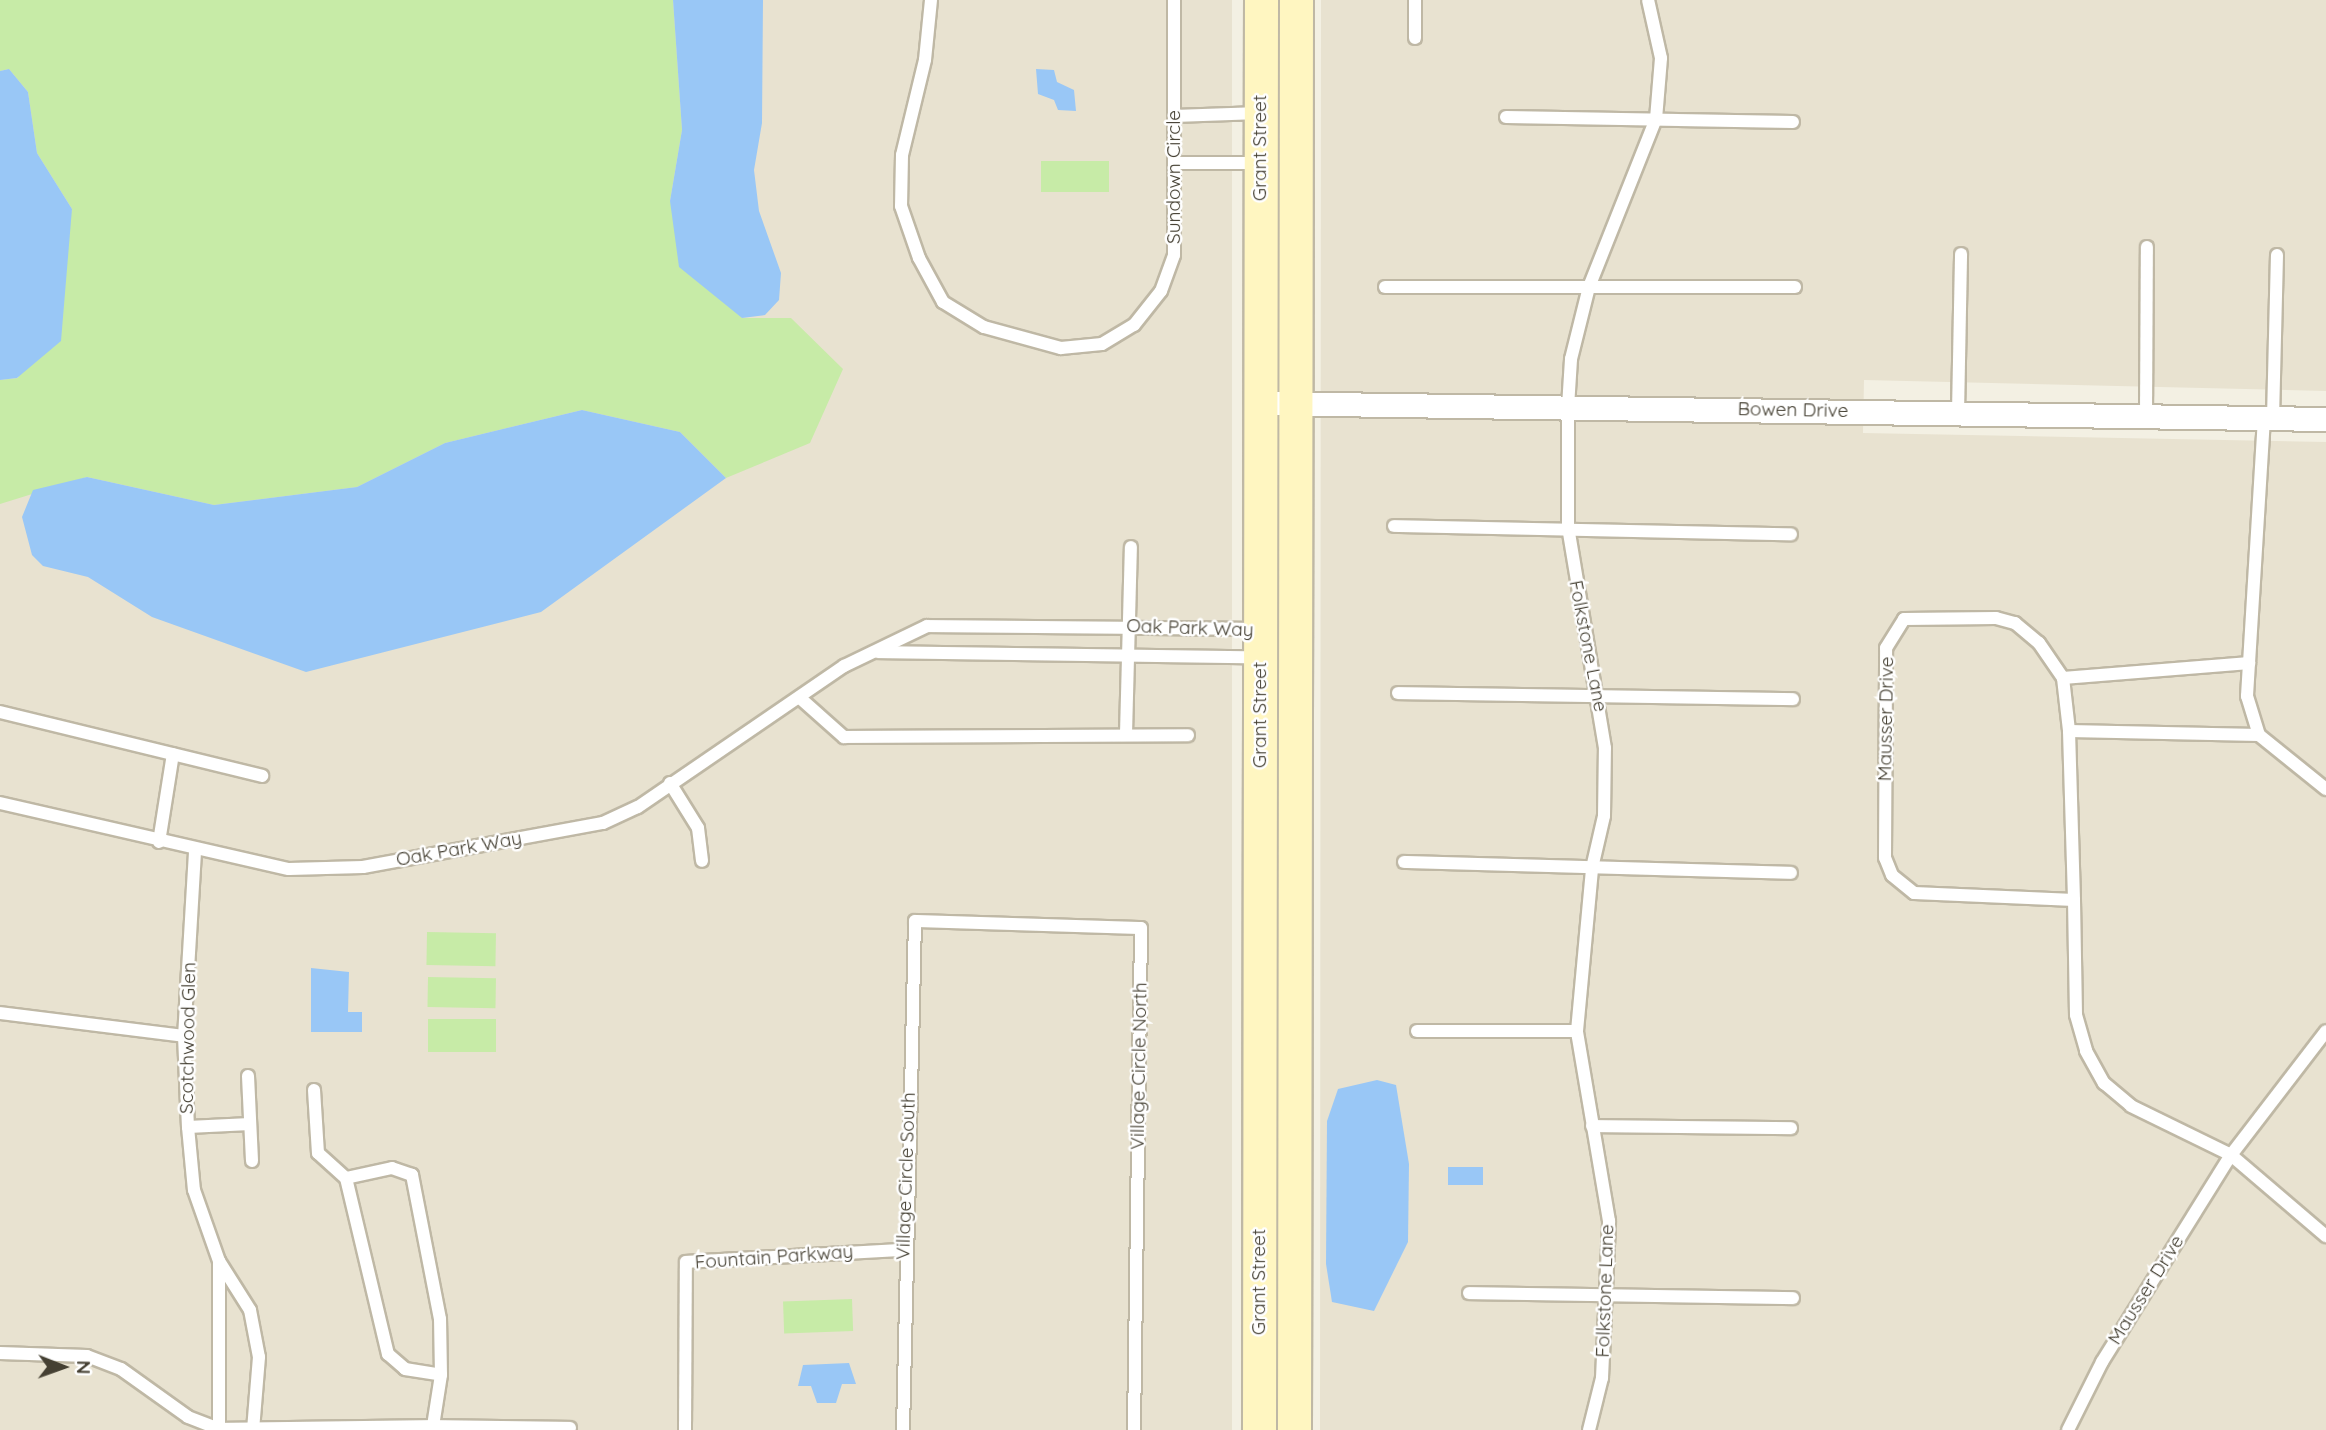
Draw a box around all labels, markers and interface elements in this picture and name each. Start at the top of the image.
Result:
street label: Grant Street [1249,95,1271,201]
street label: Sundown Circle [1163,110,1185,244]
street label: Bowen Drive [1737,398,1849,422]
street label: Folkstone Lane [1564,578,1612,714]
street label: Oak Park Way [1126,614,1254,642]
street label: Mausser Drive [1874,656,1898,782]
street label: Grant Street [1249,662,1271,768]
street label: Oak Park Way [394,827,524,871]
street label: Scotchwood Glen [175,962,201,1114]
street label: Village Circle North [1126,982,1152,1150]
street label: Village Circle South [892,1092,920,1260]
street label: Folkstone Lane [1591,1224,1619,1358]
street label: Grant Street [1248,1229,1270,1335]
street label: Mausser Drive [2103,1231,2189,1349]
street label: Fountain Parkway [694,1240,854,1274]
north arrow [28,1332,98,1402]
text: N [72,1360,96,1375]

